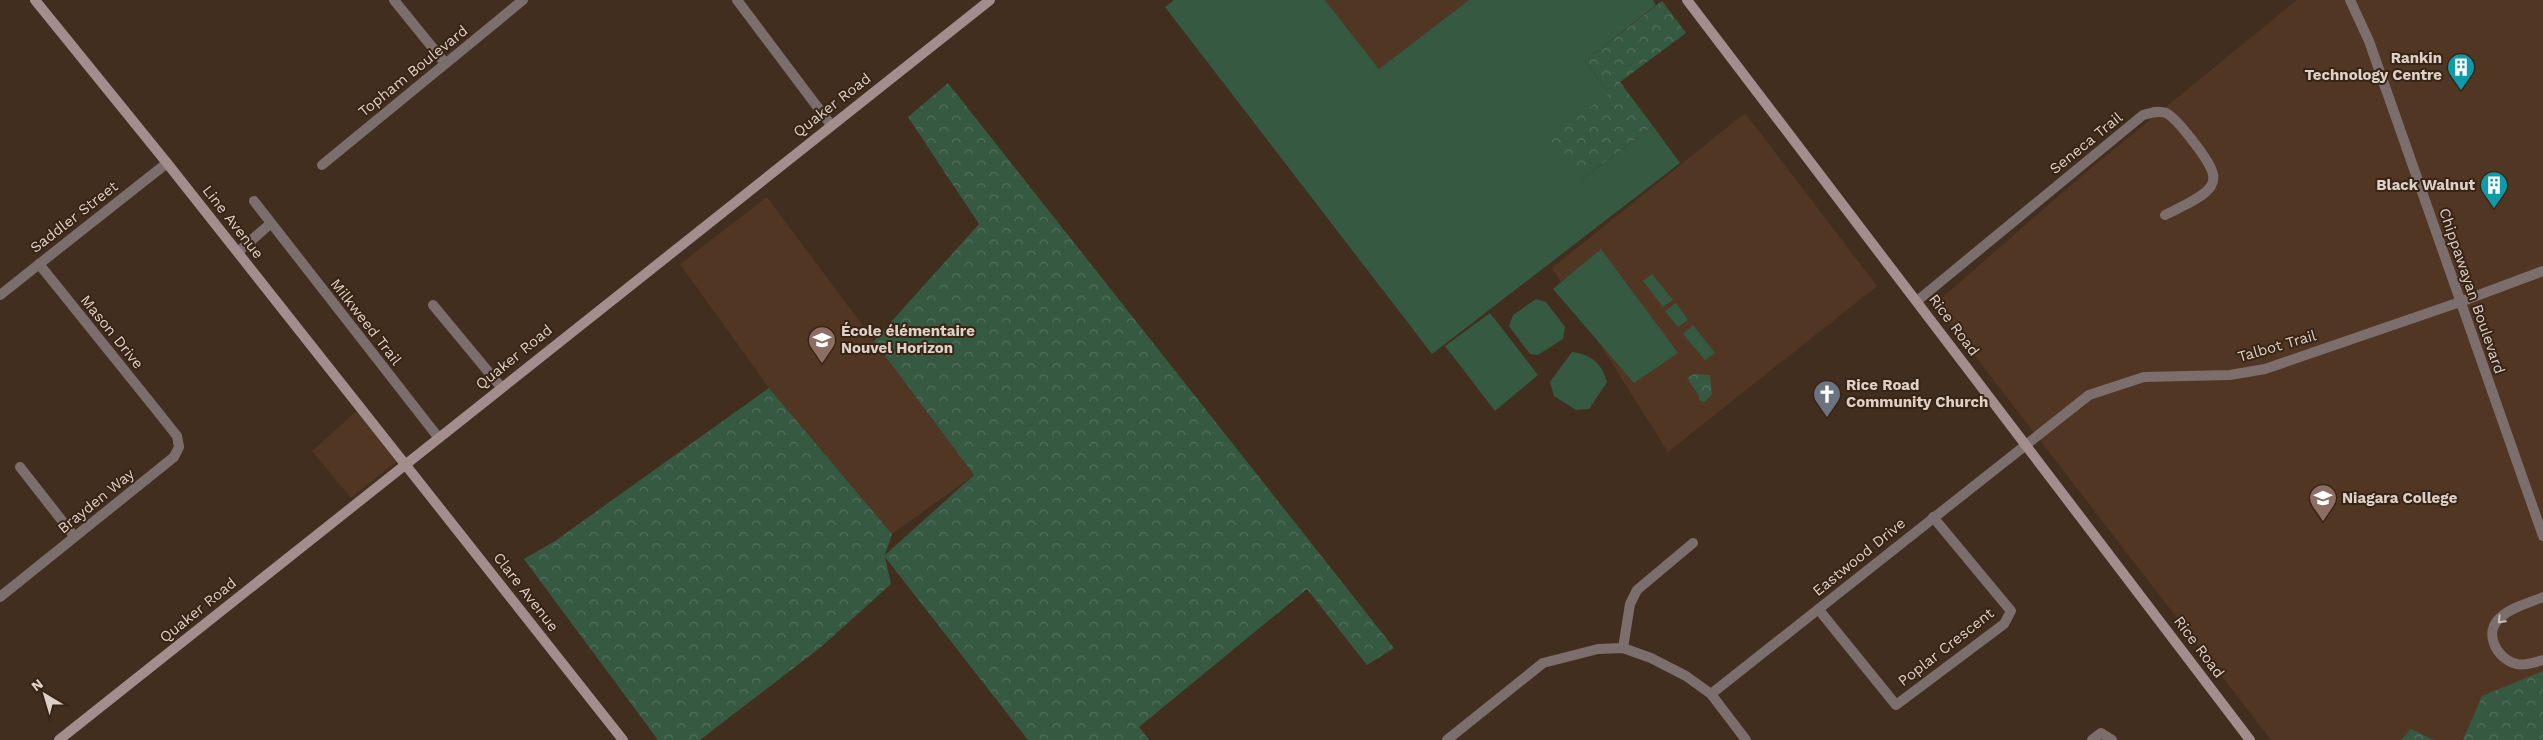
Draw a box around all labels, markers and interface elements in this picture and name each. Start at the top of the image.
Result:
street label: Topham Boulevard [355,21,471,121]
place label: Rankin Technology Centre [2304,49,2442,84]
building icon: Rankin Technology Centre [2446,52,2476,91]
street label: Quaker Road [790,69,874,141]
street label: Seneca Trail [2046,108,2126,178]
building icon: Black Walnut [2479,170,2509,209]
place label: Black Walnut [2376,176,2475,194]
street label: Saddler Street [27,177,122,257]
street label: Line Avenue [199,182,267,262]
street label: Chippawayan Boulevard [2435,206,2509,376]
street label: Milkweed Trail [327,275,406,369]
street label: Mason Drive [77,291,147,373]
street label: Rice Road [1925,291,1983,359]
street label: Quaker Road [472,321,556,393]
place label: École élémentaire Nouvel Horizon [841,322,975,357]
school or university icon: École élémentaire Nouvel Horizon [807,325,837,364]
street label: Talbot Trail [2236,326,2319,366]
place label: Rice Road Community Church [1846,376,1988,411]
church icon: Rice Road Community Church [1812,379,1842,418]
street label: Brayden Way [54,465,138,537]
school or university icon: Niagara College [2308,483,2338,522]
place label: Niagara College [2342,489,2458,507]
street label: Eastwood Drive [1809,514,1909,600]
street label: Clare Avenue [490,549,562,635]
street label: Quaker Road [156,574,240,646]
street label: Poplar Crescent [1894,604,1998,690]
street label: Rice Road [2170,613,2228,681]
one-way arrow [2498,614,2507,623]
north arrow [20,670,70,720]
text: N [28,675,46,694]

